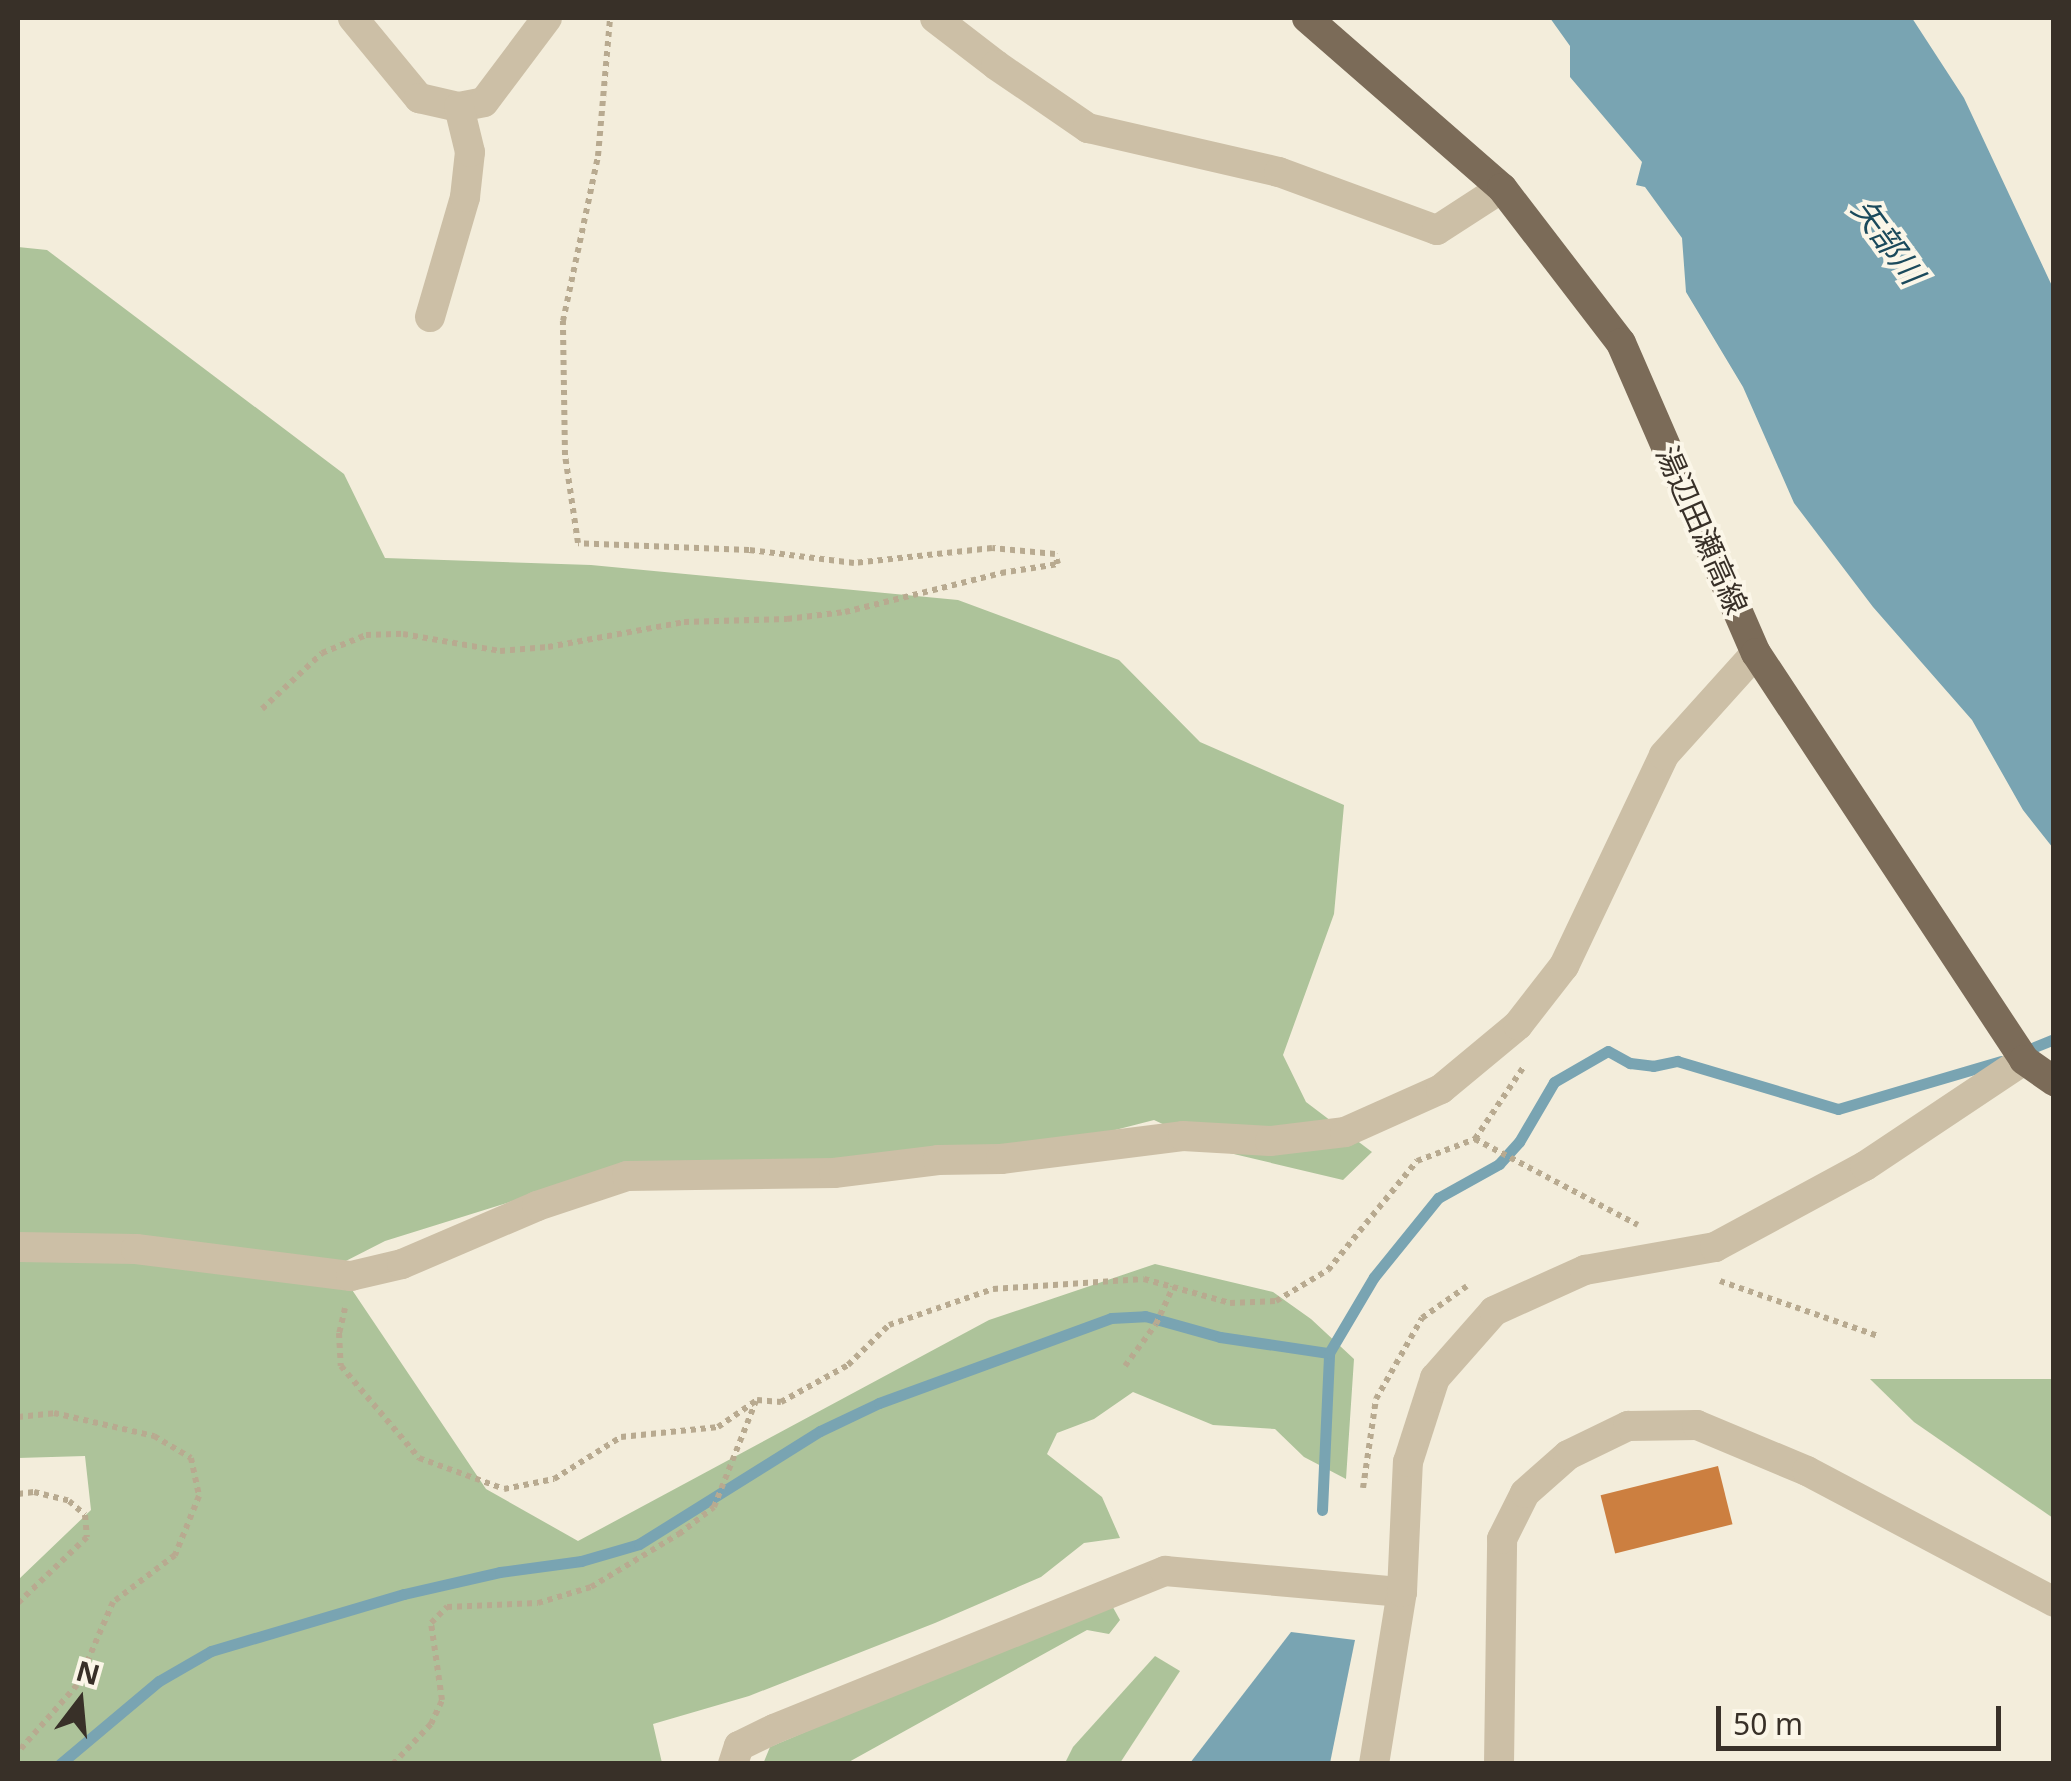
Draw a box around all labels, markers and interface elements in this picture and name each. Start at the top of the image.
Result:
water label: 矢部川 [1844,191,1932,291]
street label: 湯辺田瀬高線 [1649,440,1755,620]
north arrow [30,1651,130,1751]
text: N [72,1651,104,1694]
scale bar [1721,1686,2006,1748]
text: 50 m [1733,1703,1803,1744]

